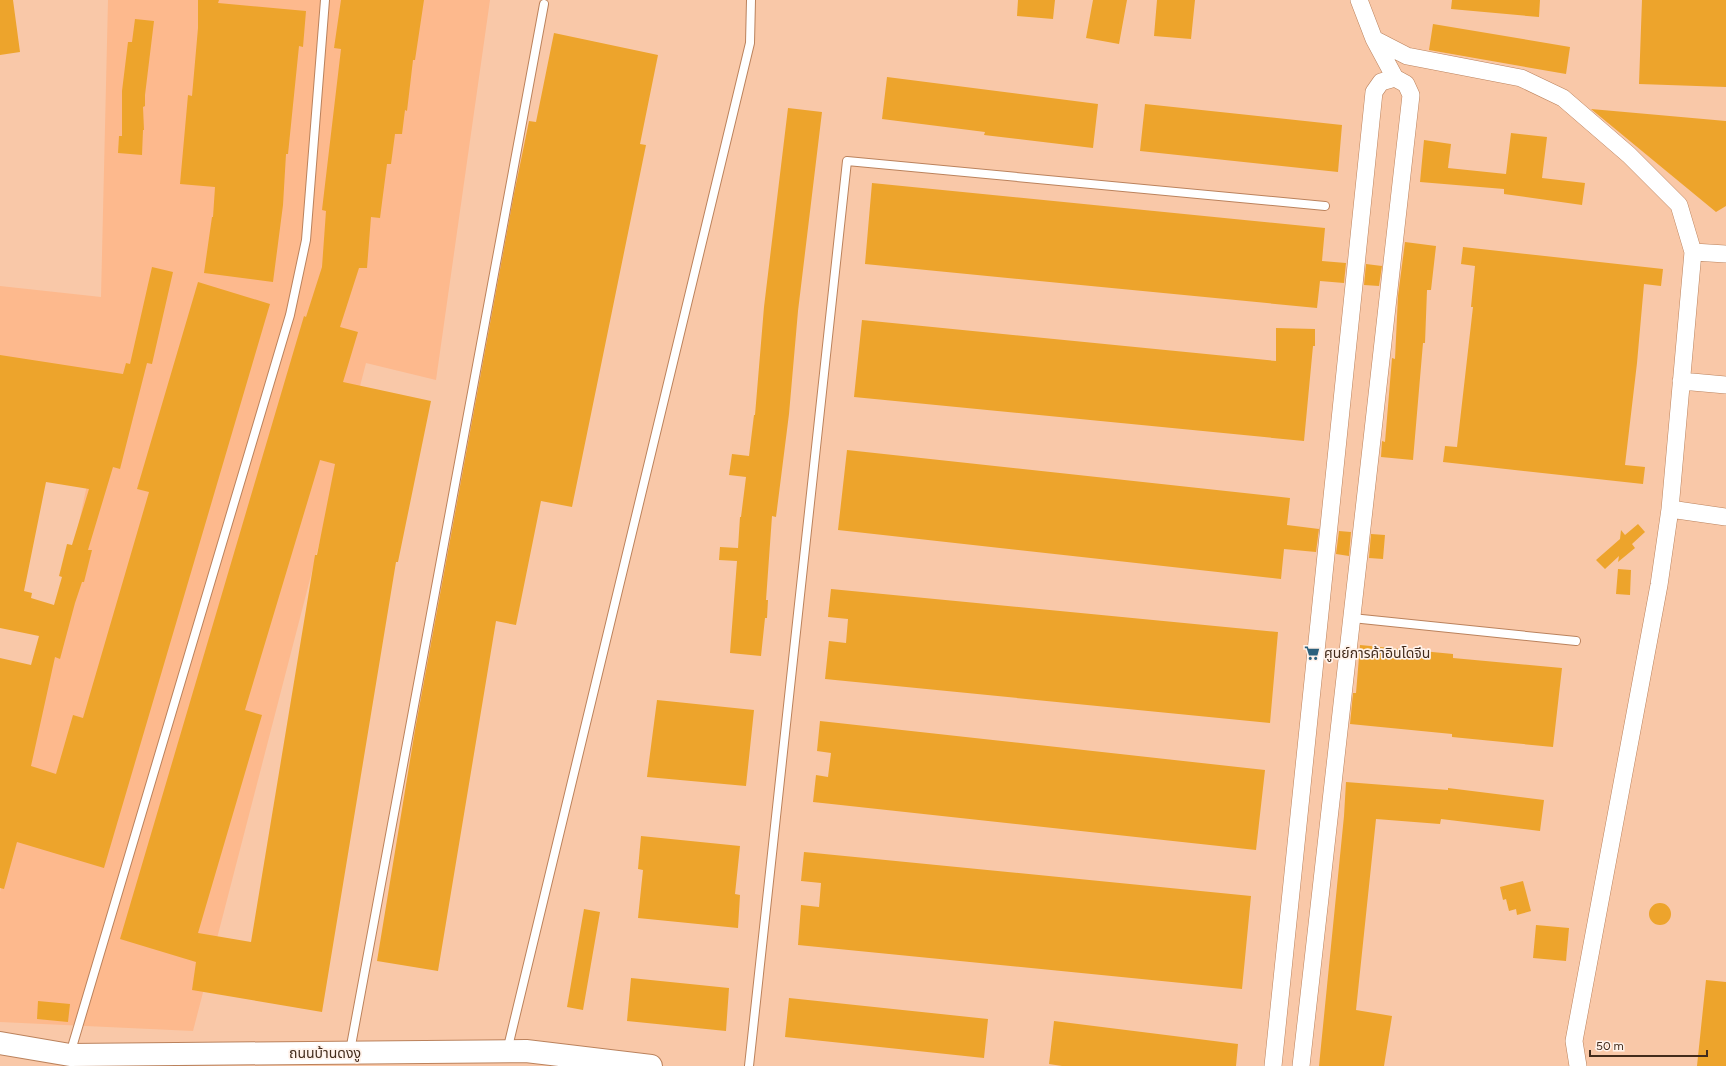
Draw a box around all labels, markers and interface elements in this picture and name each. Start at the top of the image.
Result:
supermarket icon: ศูนย์การค้าอินโดจีน [1303,644,1321,662]
place label: ศูนย์การค้าอินโดจีน [1324,645,1430,662]
scale bar [1590,1032,1707,1058]
text: 50 m [1596,1039,1624,1053]
street label: ถนนบ้านดงงู [289,1045,361,1062]

